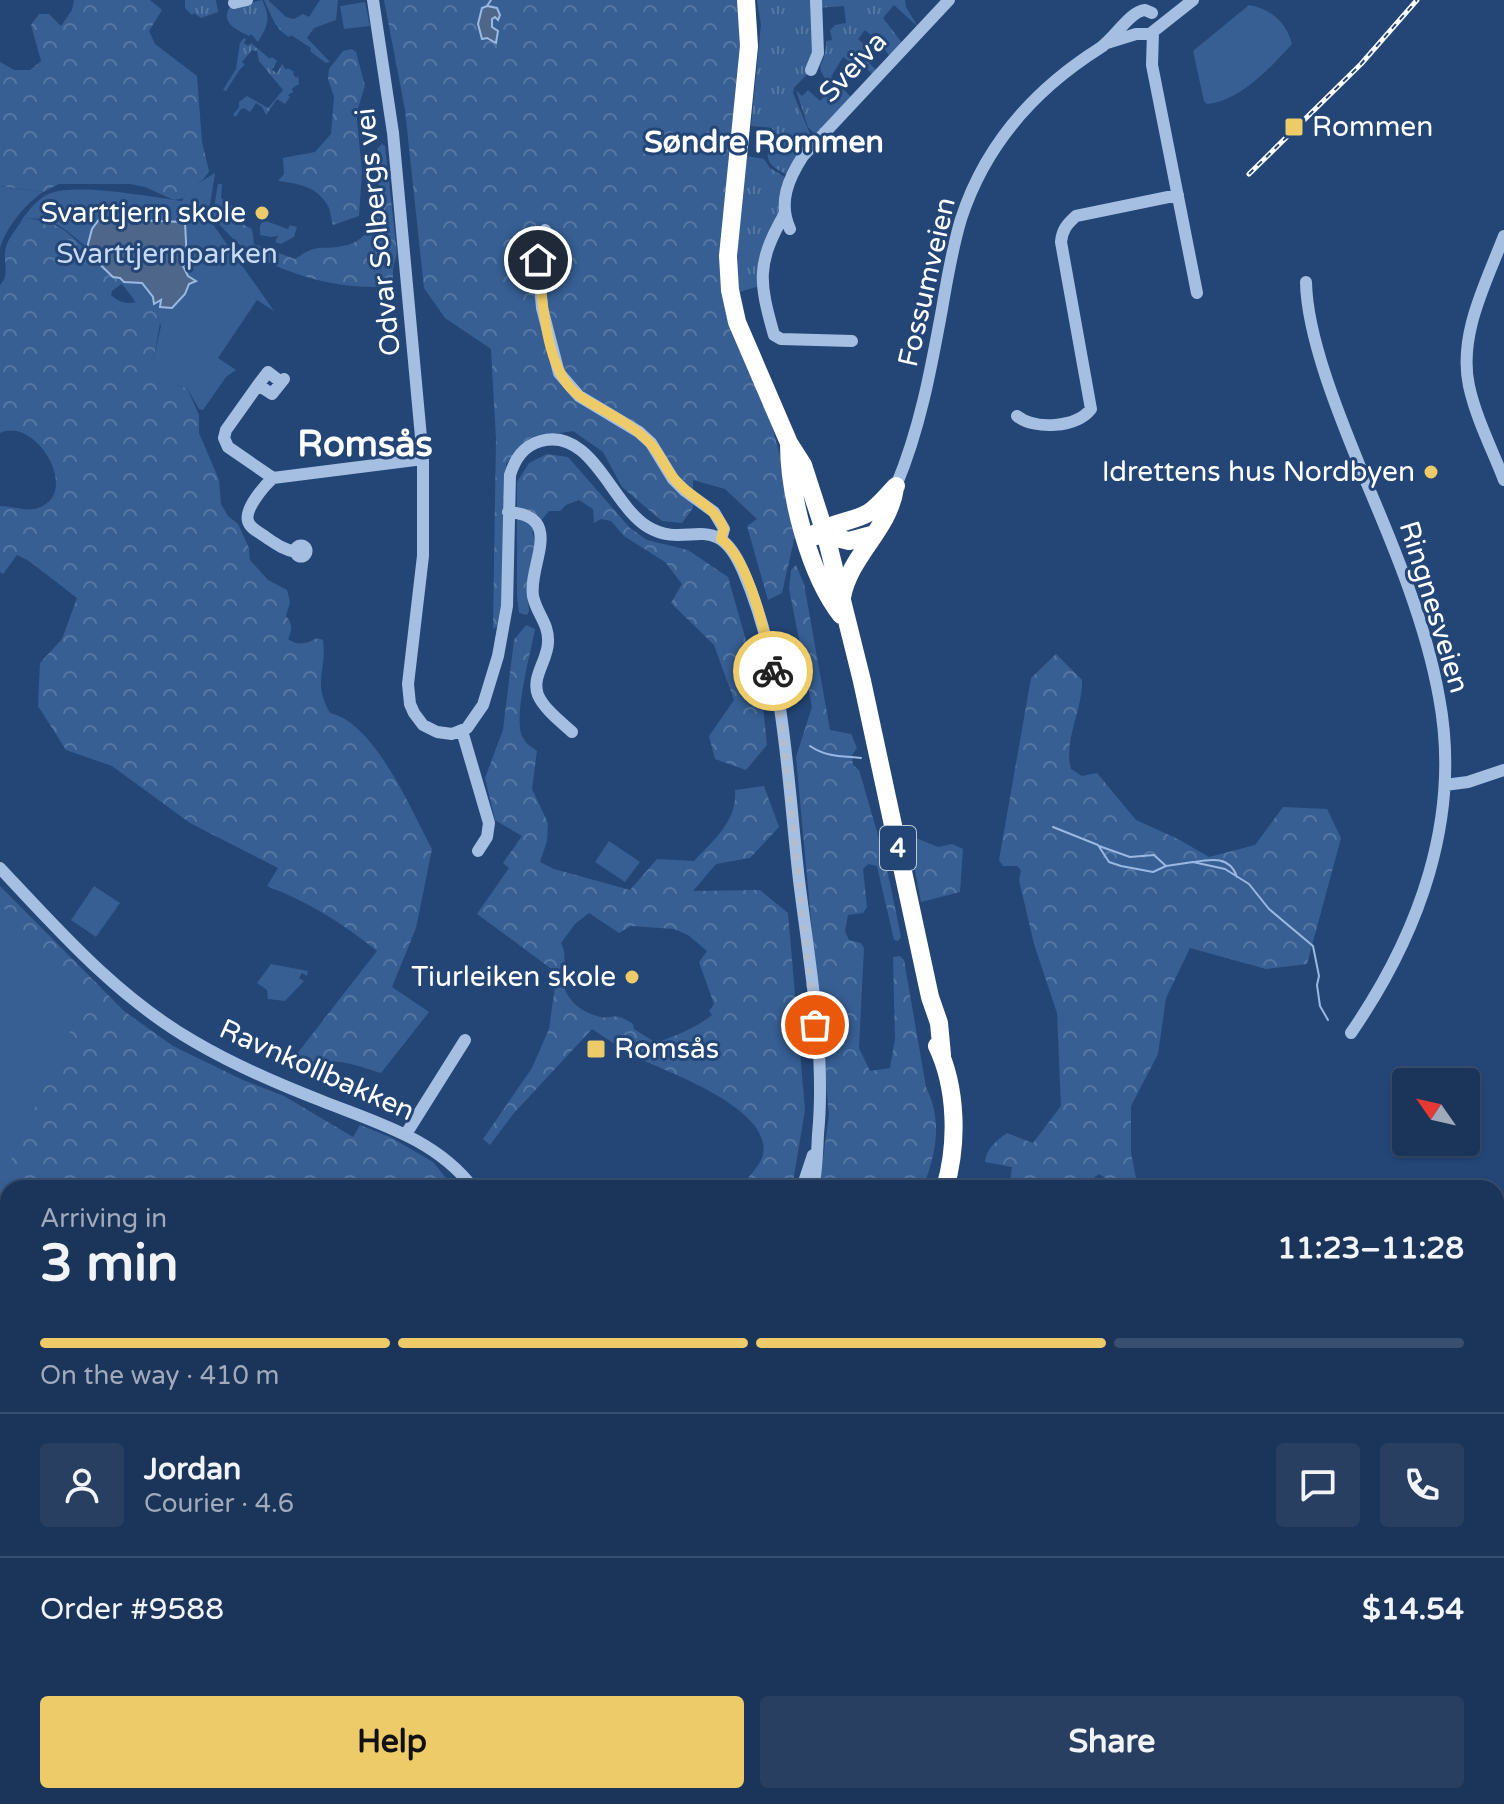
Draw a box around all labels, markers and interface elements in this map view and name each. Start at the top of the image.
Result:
street label: Sveiva [812,25,894,109]
street label: Odvar Solbergs vei [348,106,408,358]
place label: Rommen [1312,110,1433,144]
marker: Rommen [1283,116,1305,138]
district label: Søndre Rommen [644,124,884,161]
street label: Fossumveien [891,194,963,370]
place label: Svarttjern skole [41,196,246,230]
marker: Svarttjern skole [253,204,271,222]
pin [504,226,572,294]
park label: Svarttjernparken [56,237,278,271]
icon: home [516,238,560,282]
district label: Romsås [297,423,433,466]
place label: Idrettens hus Nordbyen [1102,455,1415,489]
marker: Idrettens hus Nordbyen [1422,463,1440,481]
street label: Ringnesveien [1392,517,1476,697]
courier [733,631,813,711]
icon: bike [751,649,795,693]
road number: 4 [880,826,916,870]
place label: Tiurleiken skole [411,960,616,994]
marker: Tiurleiken skole [623,968,641,986]
pin [781,991,849,1059]
icon: bag [793,1003,837,1047]
street label: Ravnkollbakken [214,1012,420,1128]
place label: Romsås [614,1032,719,1066]
marker: Romsås [585,1038,607,1060]
north arrow [1392,1068,1480,1156]
map controls [1392,1068,1480,1156]
text: Arriving in [40,1203,167,1234]
text: 11:23–11:28 [1277,1230,1464,1267]
text: 3 min [40,1232,179,1295]
text: On the way · 410 m [40,1360,279,1391]
button: person [40,1443,124,1527]
button: chat [1276,1443,1360,1527]
button: phone [1380,1443,1464,1527]
text: Jordan [144,1451,241,1488]
text: Courier · 4.6 [144,1488,294,1519]
text: Order #9588 [40,1591,224,1628]
text: $14.54 [1362,1591,1464,1628]
button: Help [40,1696,744,1788]
button: Share [760,1696,1464,1788]

